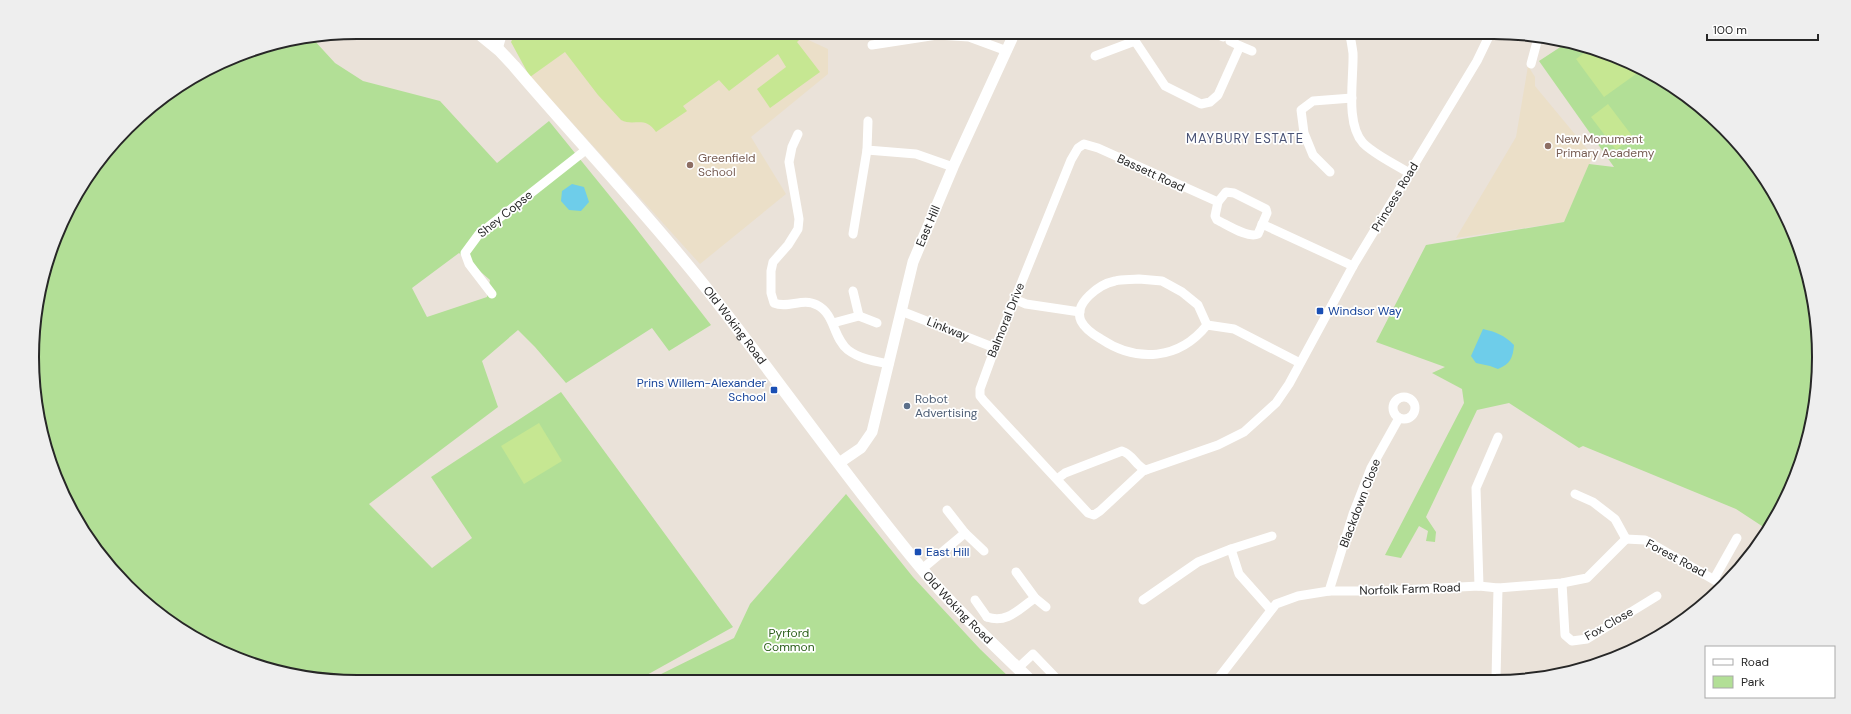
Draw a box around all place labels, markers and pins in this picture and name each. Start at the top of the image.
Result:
place label: New Monument Primary Academy [1556,131,1655,161]
marker: New Monument Primary Academy [1543,141,1553,151]
place label: Greenfield School [698,150,756,180]
marker: Greenfield School [685,160,695,170]
place label: Windsor Way [1328,303,1402,319]
marker: Windsor Way [1315,306,1325,316]
place label: Prins Willem-Alexander School [637,375,767,405]
marker: Prins Willem-Alexander School [769,385,779,395]
place label: Robot Advertising [915,391,978,421]
marker: Robot Advertising [902,401,912,411]
place label: East Hill [926,544,969,560]
marker: East Hill [913,547,923,557]

